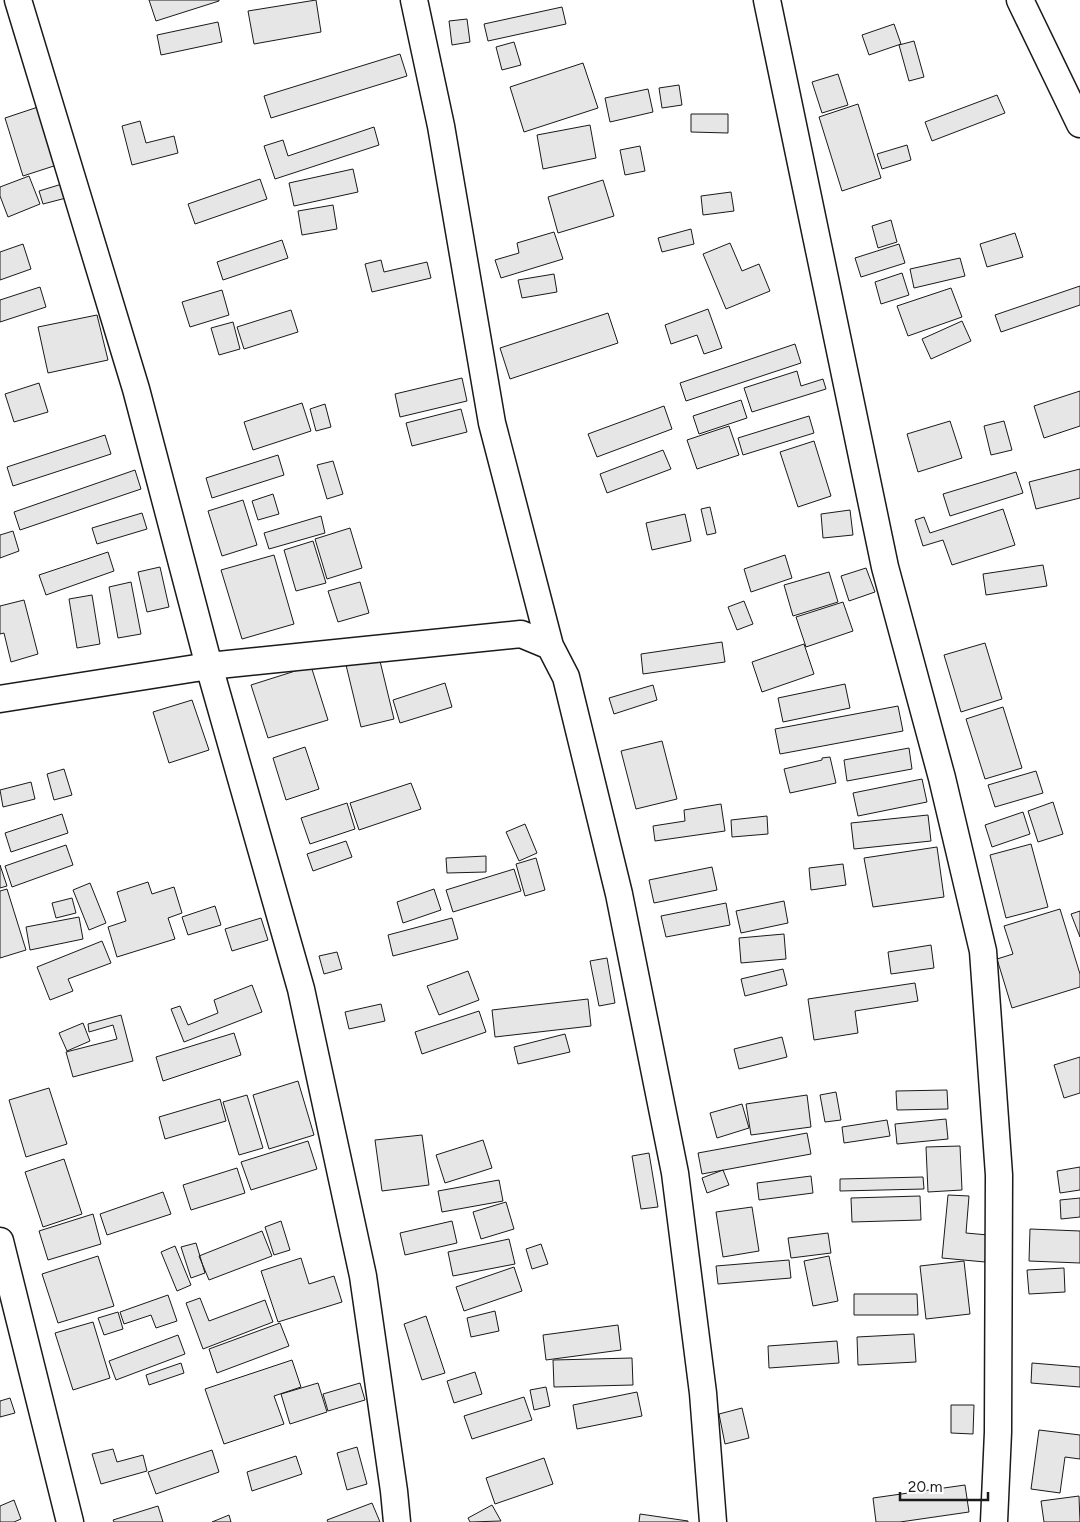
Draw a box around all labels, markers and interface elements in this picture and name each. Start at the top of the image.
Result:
scale bar [900,1470,988,1502]
text: 20 m [908,1478,942,1496]

